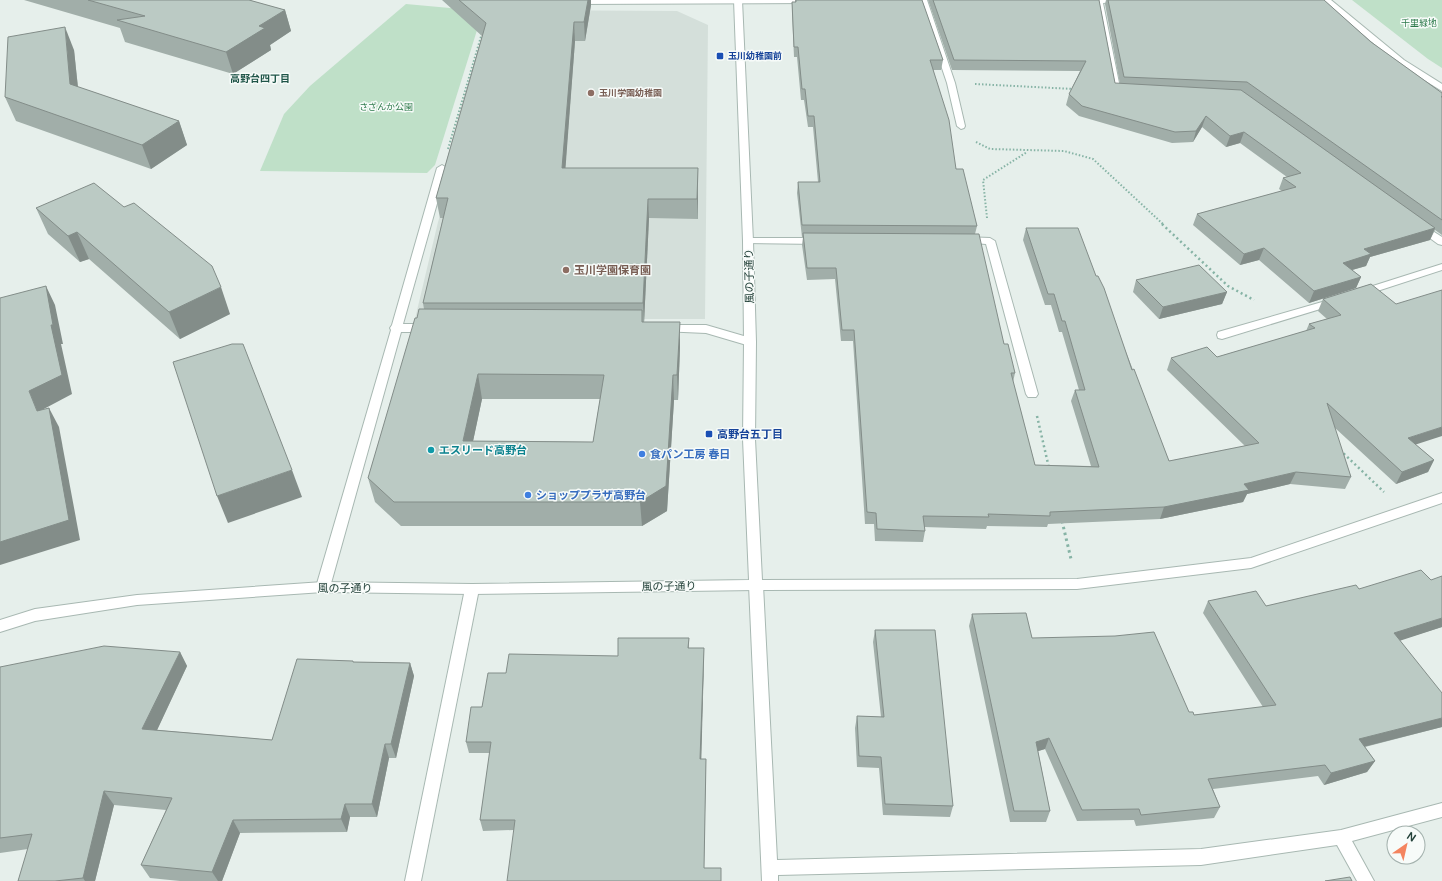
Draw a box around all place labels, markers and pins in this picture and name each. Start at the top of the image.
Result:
place label: 玉川幼稚園前 [728,50,782,62]
marker: 玉川幼稚園前 [715,51,725,61]
place label: 玉川学園幼稚園 [599,87,662,99]
marker: 玉川学園幼稚園 [586,88,596,98]
place label: 玉川学園保育園 [574,263,651,277]
marker: 玉川学園保育園 [561,265,571,275]
place label: 高野台五丁目 [717,427,783,441]
marker: 高野台五丁目 [704,429,714,439]
place label: エスリード高野台 [439,443,527,457]
marker: エスリード高野台 [426,445,436,455]
place label: 食パン工房 春日 [650,447,730,461]
marker: 食パン工房 春日 [637,449,647,459]
place label: ショッププラザ高野台 [536,488,646,502]
marker: ショッププラザ高野台 [523,490,533,500]

